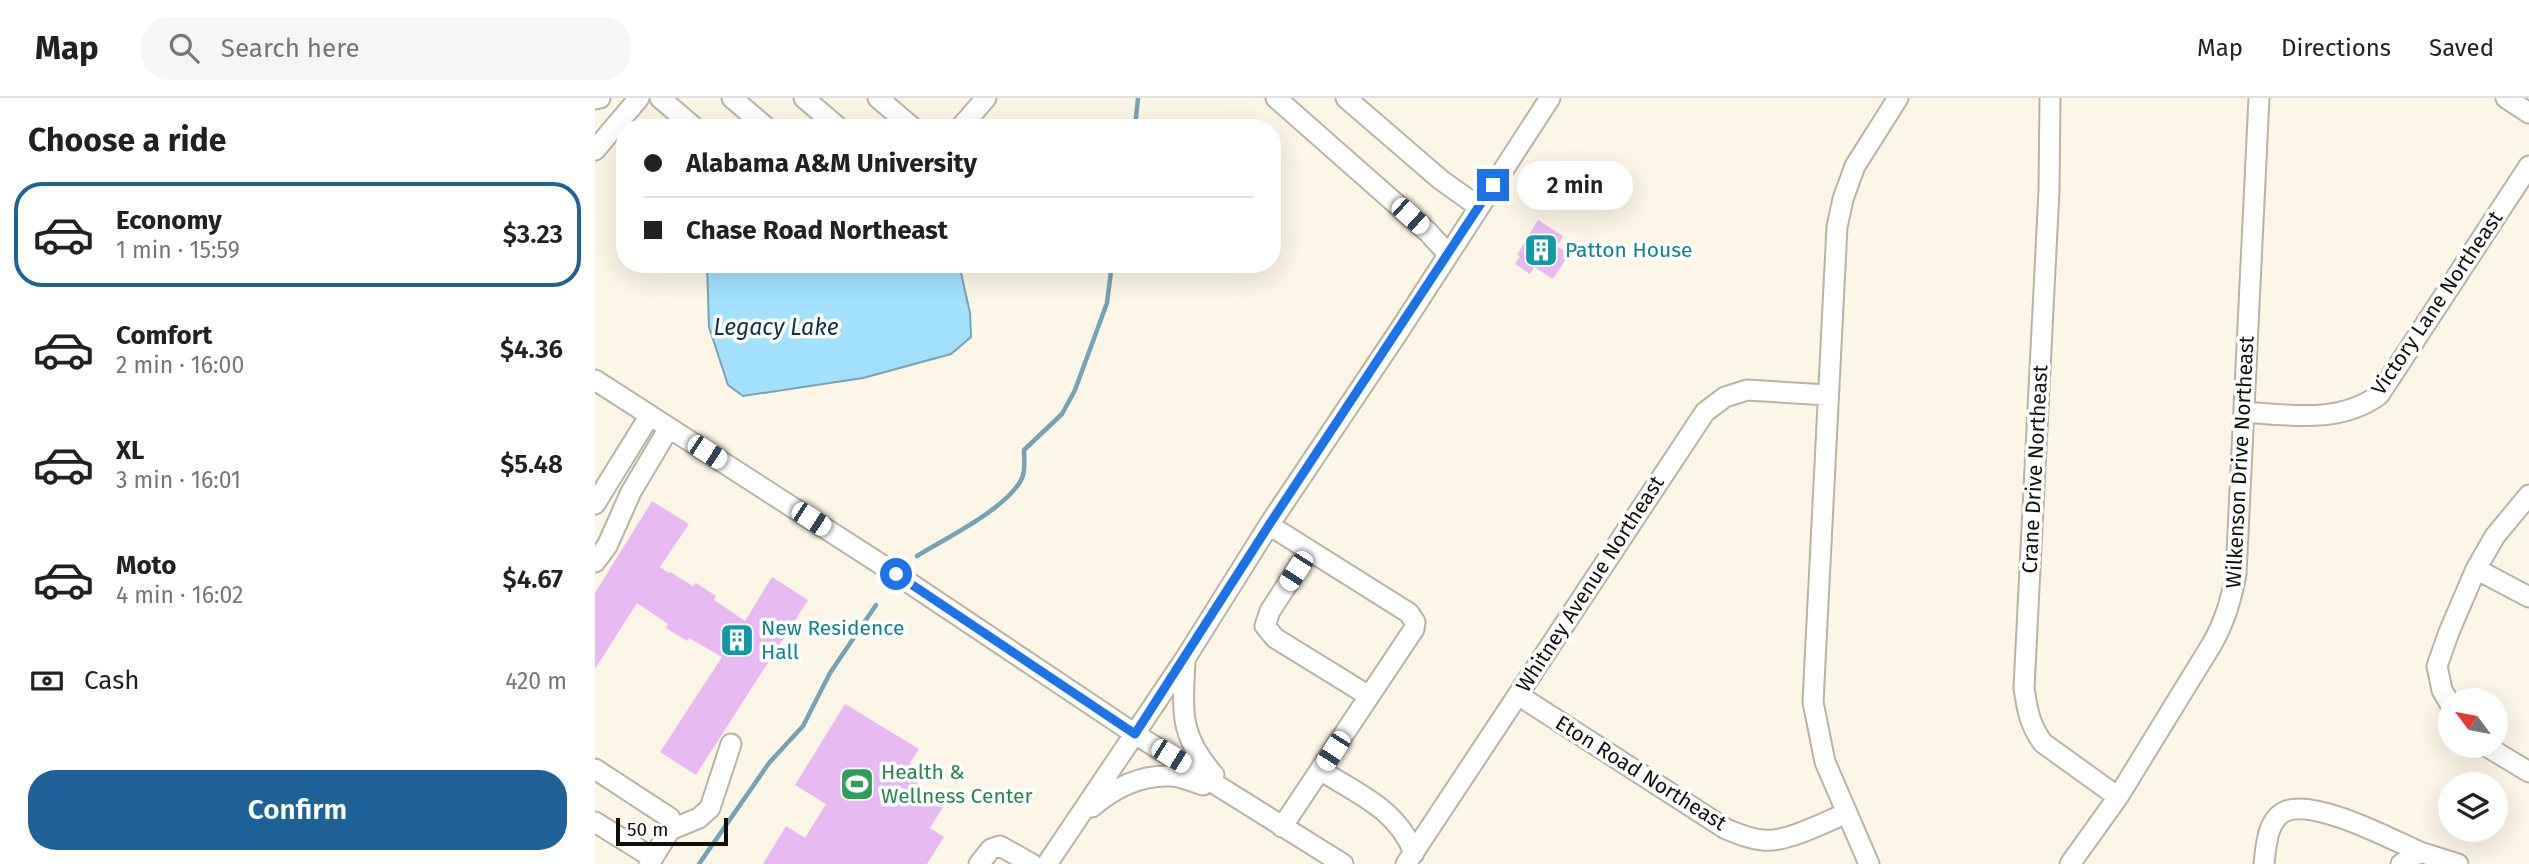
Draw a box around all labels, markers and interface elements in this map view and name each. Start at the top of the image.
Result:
search box [141,17,631,80]
text: Map [35,28,99,68]
icon: search [165,29,203,67]
text: Search here [221,33,360,64]
text: Map [2197,34,2243,62]
text: Directions [2281,34,2391,62]
text: Saved [2429,34,2494,62]
text: Choose a ride [28,121,226,159]
text: Alabama A&M University [686,148,977,179]
callout: 2 min [1517,160,1633,210]
route end [1477,169,1509,201]
text: 2 min [1547,171,1603,199]
car [1388,194,1433,238]
icon: car [32,203,95,266]
text: Economy [116,205,222,236]
street label: Victory Lane Northeast [2366,206,2509,400]
text: Chase Road Northeast [686,215,948,246]
text: $3.23 [503,219,563,250]
building icon: Patton House [1522,231,1560,269]
text: 1 min · 15:59 [116,236,240,264]
place label: Patton House [1565,237,1692,263]
water label: Legacy Lake [713,313,839,341]
icon: car [32,318,95,381]
text: Comfort [116,320,212,351]
text: $4.36 [500,334,563,365]
street label: Wilkenson Drive Northeast [2220,335,2260,589]
text: 2 min · 16:00 [116,351,244,379]
street label: Crane Drive Northeast [2017,364,2053,574]
car [684,432,731,472]
icon: car [32,433,95,496]
text: XL [116,435,144,466]
text: $5.48 [500,449,563,480]
text: 3 min · 16:01 [116,466,241,494]
street label: Whitney Avenue Northeast [1510,471,1670,697]
car [788,499,835,539]
icon: car [32,548,95,611]
car [1276,548,1317,594]
text: Moto [116,550,176,581]
route start [880,558,912,590]
text: $4.67 [503,564,563,595]
text: 4 min · 16:02 [116,581,243,609]
place label: New Residence Hall [761,615,904,665]
building icon: New Residence Hall [718,621,756,659]
icon: cash [28,662,66,700]
text: Cash [84,665,140,696]
text: 420 m [505,667,567,695]
north arrow [2438,688,2508,758]
map controls [2438,688,2508,842]
street label: Eton Road Northeast [1551,710,1732,836]
car [1313,728,1354,774]
car [1148,736,1195,776]
place label: Health & Wellness Center [881,759,1033,809]
sports icon: Health & Wellness Center [838,765,876,803]
button: Confirm [28,770,567,850]
button: layers [2438,772,2508,842]
scale bar [616,815,728,847]
text: 50 m [627,818,668,841]

